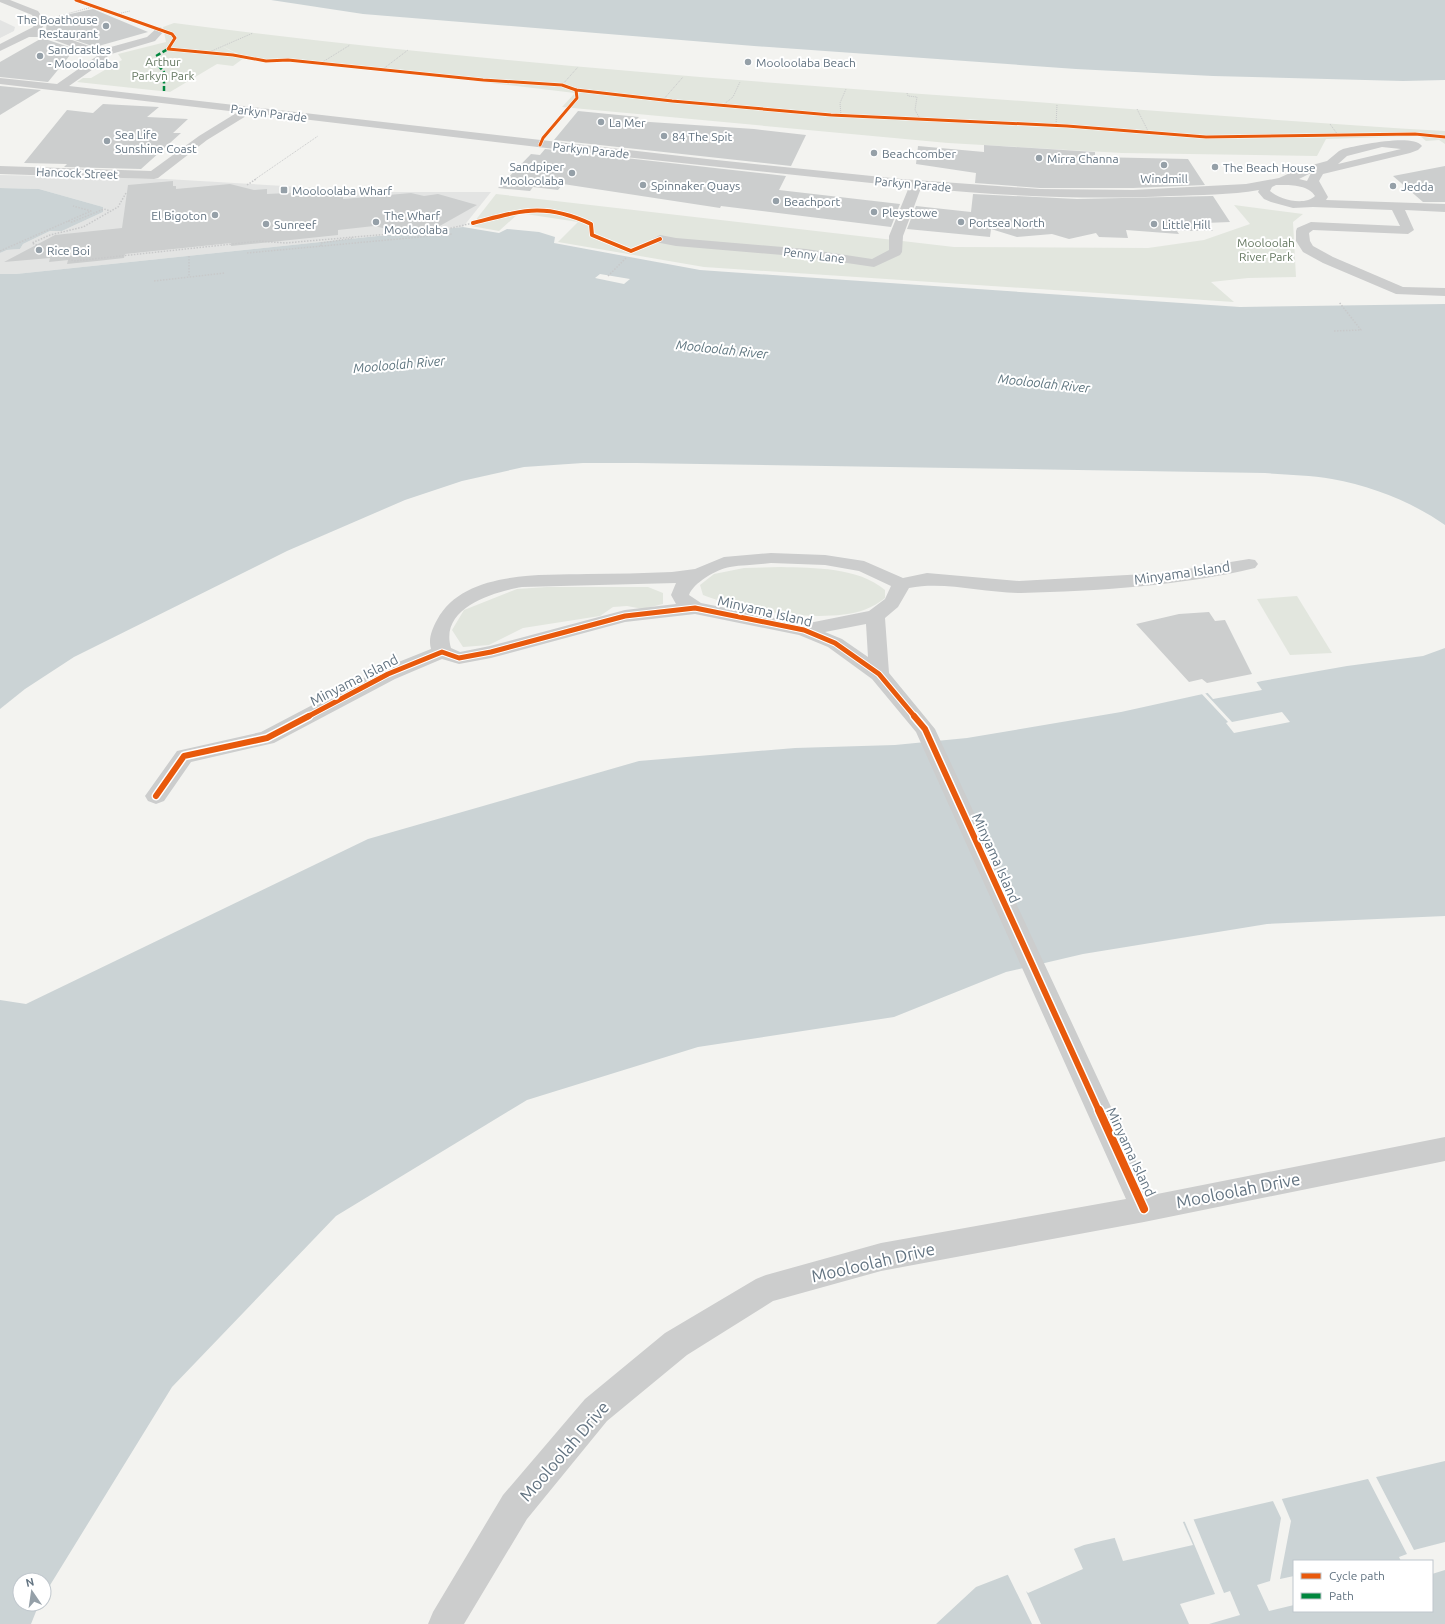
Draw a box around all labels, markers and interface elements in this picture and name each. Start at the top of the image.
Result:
place label: The Boathouse Restaurant [17,13,98,40]
marker: The Boathouse Restaurant [101,21,111,31]
place label: Sandcastles - Mooloolaba [48,43,118,70]
marker: Sandcastles - Mooloolaba [35,51,45,61]
park label: Arthur Parkyn Park [131,55,195,82]
place label: Mooloolaba Beach [756,56,856,69]
marker: Mooloolaba Beach [743,57,753,67]
street label: Parkyn Parade [230,102,308,124]
place label: La Mer [609,116,646,129]
marker: La Mer [596,117,606,127]
place label: Sea Life Sunshine Coast [115,128,197,155]
place label: 84 The Spit [672,130,732,143]
marker: 84 The Spit [659,131,669,141]
marker: Sea Life Sunshine Coast [102,136,112,146]
street label: Parkyn Parade [552,140,630,160]
place label: Beachcomber [882,147,956,160]
marker: Beachcomber [869,148,879,158]
place label: Mirra Channa [1047,152,1119,165]
marker: Mirra Channa [1034,153,1044,163]
place label: Sandpiper Mooloolaba [500,160,564,187]
marker: Windmill [1159,160,1169,170]
place label: The Beach House [1223,161,1316,174]
marker: The Beach House [1210,162,1220,172]
street label: Hancock Street [36,165,118,181]
marker: Sandpiper Mooloolaba [567,168,577,178]
place label: Windmill [1140,172,1188,185]
street label: Parkyn Parade [874,174,952,194]
place label: Spinnaker Quays [651,179,740,192]
marker: Spinnaker Quays [638,180,648,190]
place label: Jedda [1401,180,1434,193]
marker: Jedda [1388,181,1398,191]
place label: Mooloolaba Wharf [292,184,393,197]
marker: Mooloolaba Wharf [279,185,289,195]
place label: Beachport [784,195,840,208]
marker: Beachport [771,196,781,206]
place label: Pleystowe [882,206,938,219]
marker: Pleystowe [869,207,879,217]
place label: El Bigoton [151,209,207,222]
place label: The Wharf Mooloolaba [384,209,448,236]
marker: El Bigoton [210,210,220,220]
place label: Portsea North [969,216,1045,229]
marker: The Wharf Mooloolaba [371,217,381,227]
marker: Portsea North [956,217,966,227]
place label: Sunreef [274,218,317,231]
place label: Little Hill [1162,218,1211,231]
marker: Sunreef [261,219,271,229]
marker: Little Hill [1149,219,1159,229]
park label: Mooloolah River Park [1237,236,1295,263]
place label: Rice Boi [47,244,90,257]
marker: Rice Boi [34,245,44,255]
street label: Penny Lane [783,245,845,265]
water label: Mooloolah River [675,337,770,361]
water label: Mooloolah River [352,353,447,375]
water label: Mooloolah River [997,371,1092,395]
street label: Minyama Island [1133,558,1231,588]
street label: Minyama Island [716,592,814,630]
street label: Minyama Island [307,651,401,709]
street label: Minyama Island [969,811,1023,905]
street label: Minyama Island [1103,1105,1159,1199]
street label: Mooloolah Drive [1174,1169,1302,1211]
street label: Mooloolah Drive [809,1239,937,1285]
street label: Mooloolah Drive [515,1397,613,1505]
legend [1293,1560,1433,1612]
text: Cycle path [1329,1569,1385,1582]
north arrow [12,1572,52,1612]
text: N [24,1575,35,1589]
text: Path [1329,1589,1354,1602]

